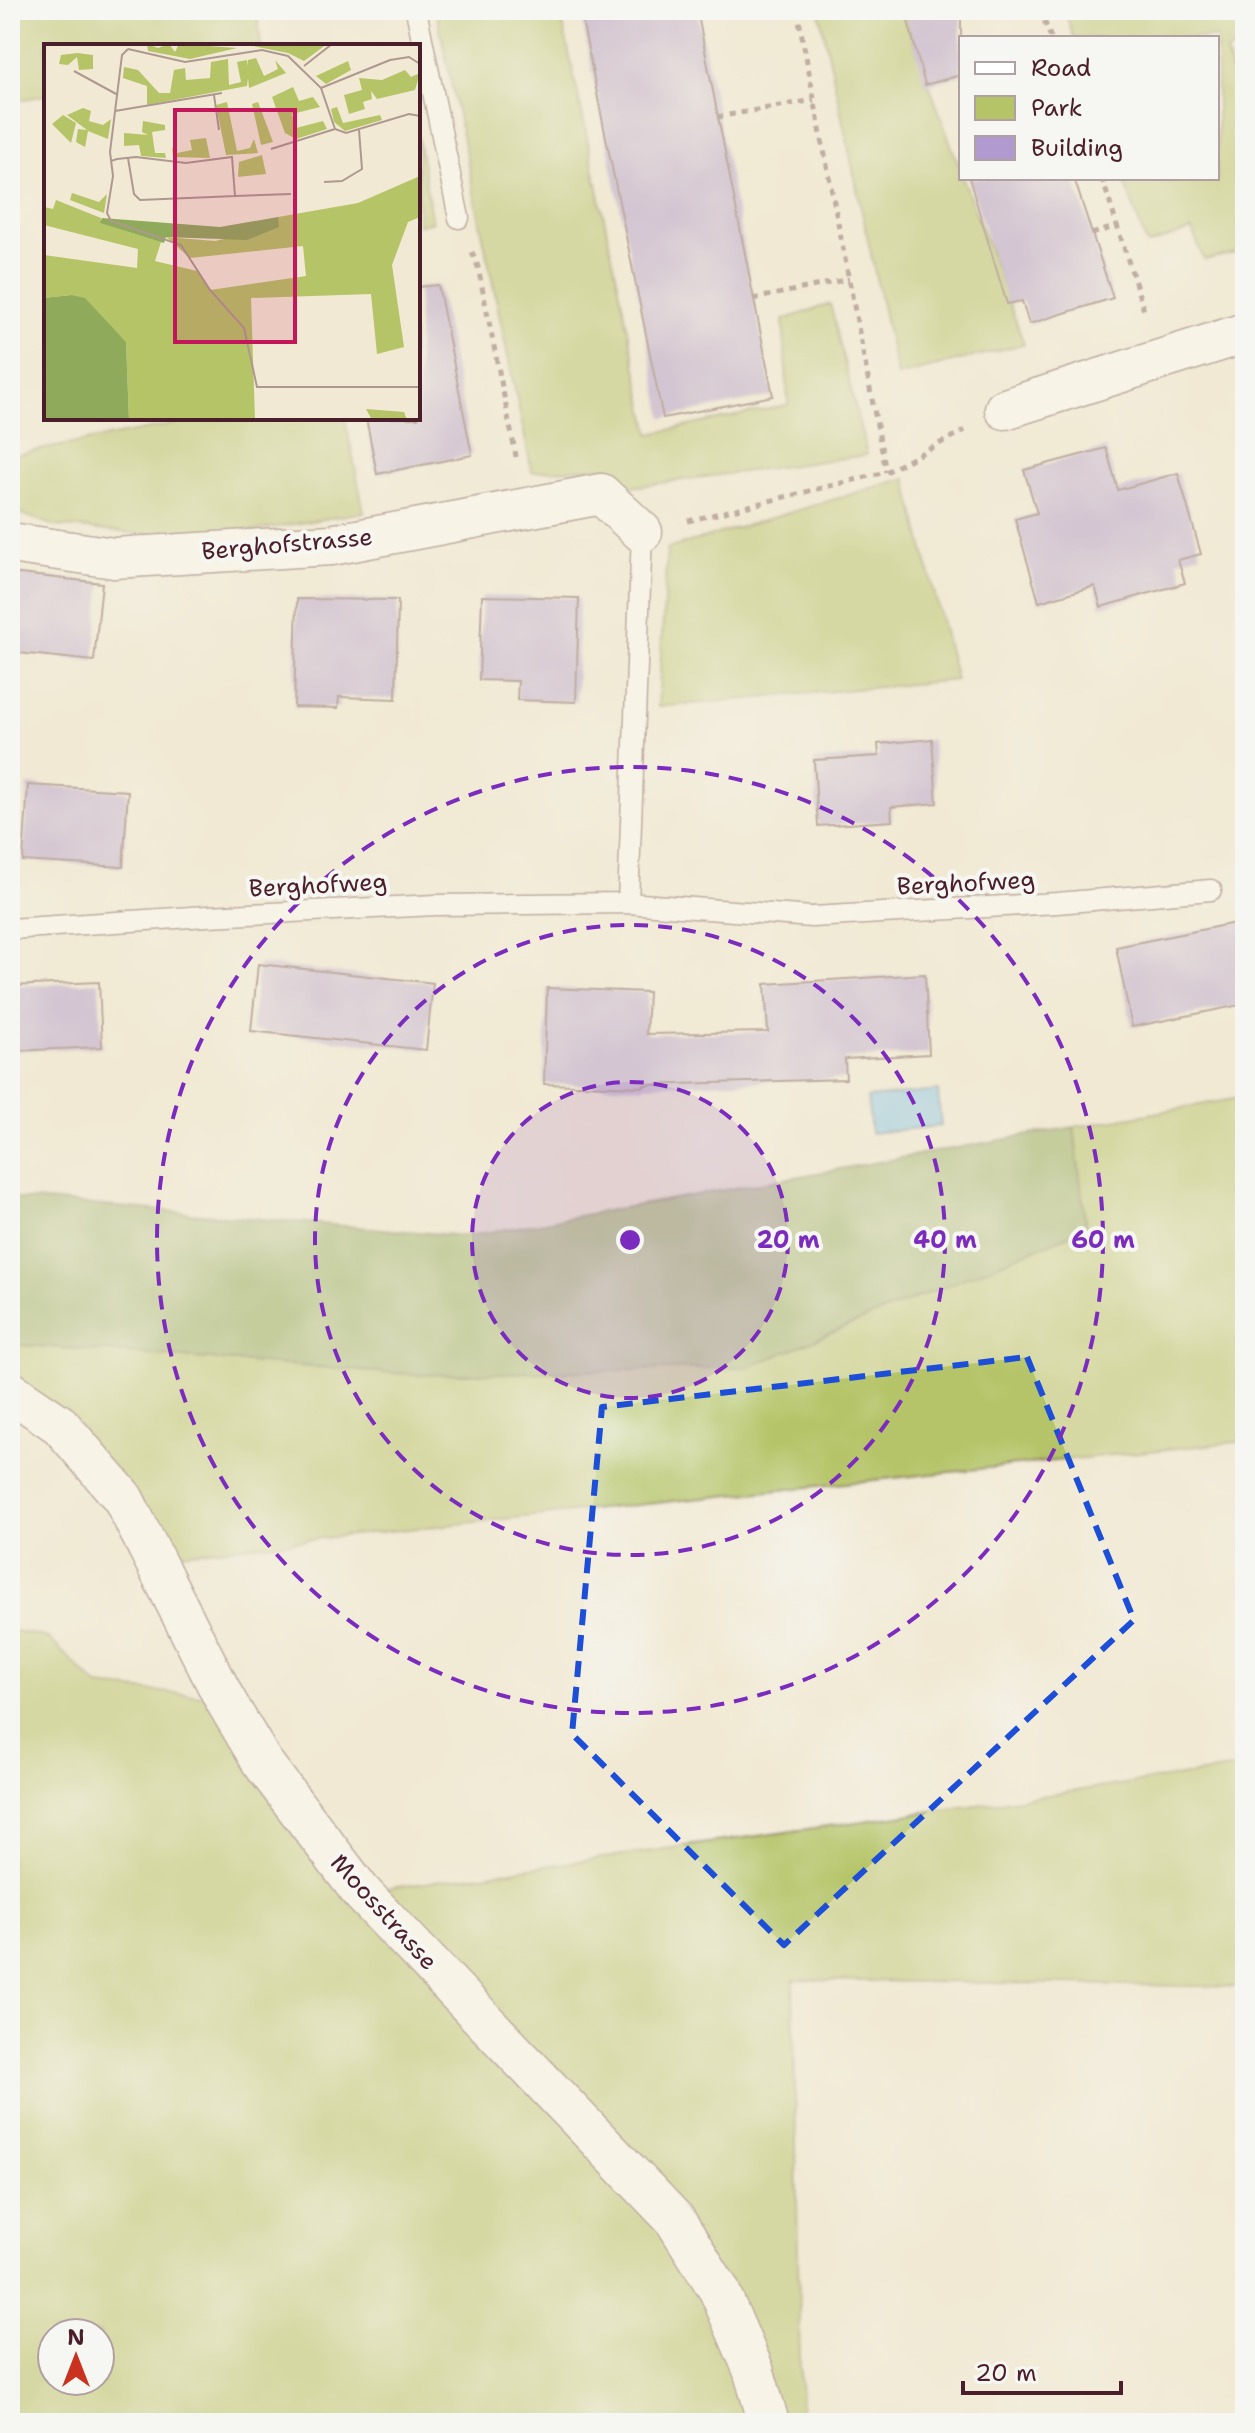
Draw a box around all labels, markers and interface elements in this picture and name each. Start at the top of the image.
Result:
legend [959,36,1219,180]
inset map [44,44,420,420]
text: Road [1031,52,1091,84]
text: Park [1031,92,1083,124]
text: Building [1031,132,1123,164]
street label: Berghofstrasse [200,521,374,567]
street label: Berghofweg [896,863,1036,903]
street label: Berghofweg [248,865,388,905]
text: 20 m [756,1224,820,1256]
text: 40 m [913,1224,977,1256]
text: 60 m [1071,1224,1135,1256]
centre of rings [616,1226,644,1254]
street label: Moosstrasse [323,1847,445,1977]
north arrow [36,2317,116,2397]
text: N [67,2323,85,2352]
scale bar [963,2345,1121,2395]
text: 20 m [975,2357,1037,2389]

